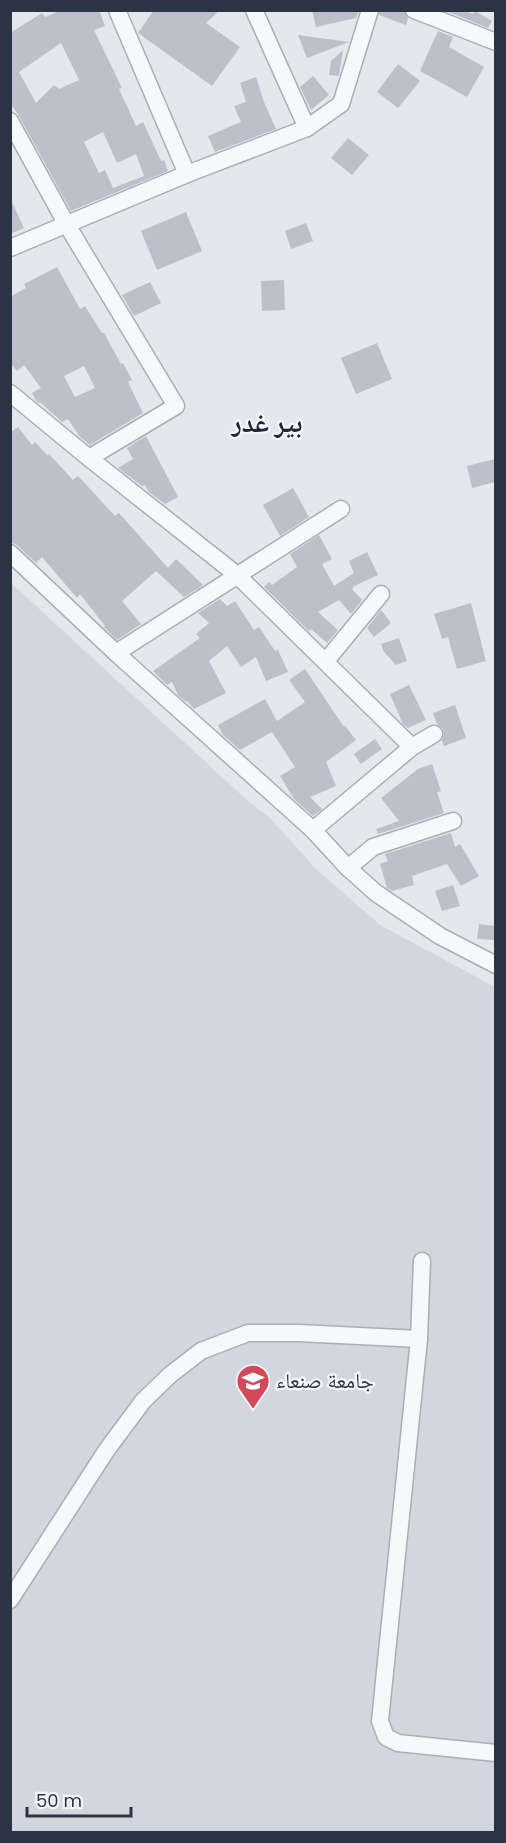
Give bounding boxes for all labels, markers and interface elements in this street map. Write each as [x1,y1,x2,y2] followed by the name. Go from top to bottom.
[231,404,302,441] district label: بير غدر
[235,1363,271,1410] school or university icon: جامعة صنعاء
[276,1366,374,1395] place label: جامعة صنعاء
[27,1780,130,1818] scale bar
[36,1788,82,1813] text: 50 m

